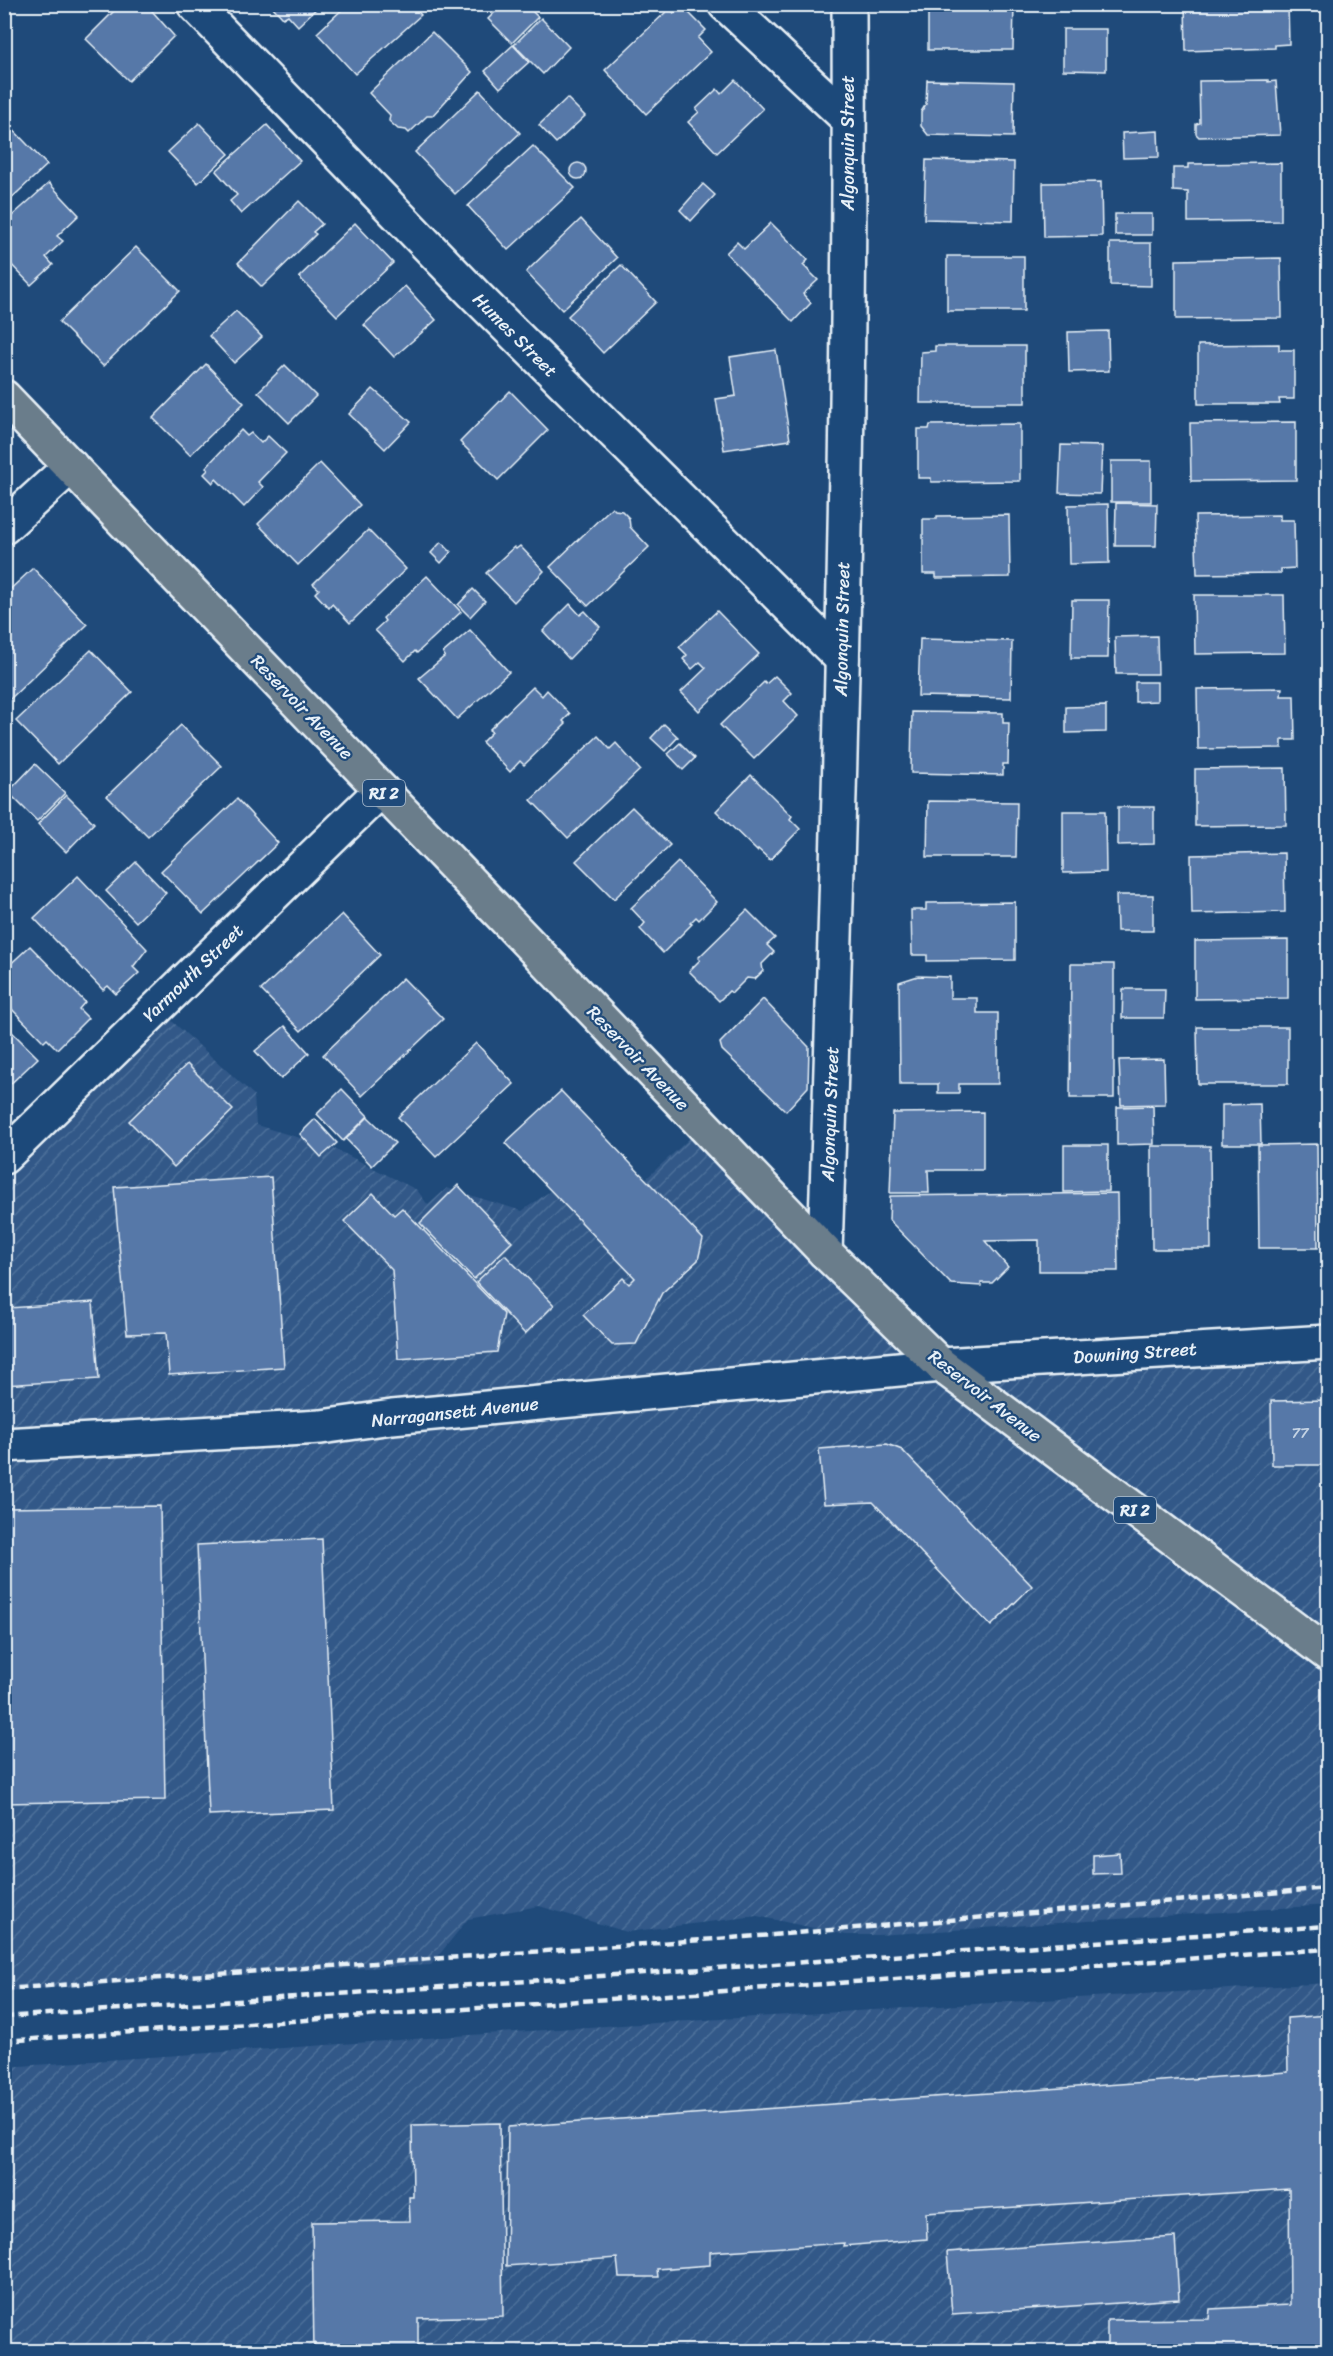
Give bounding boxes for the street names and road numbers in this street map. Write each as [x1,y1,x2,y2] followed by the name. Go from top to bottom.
[832,75,864,212] street label: Algonquin Street
[465,285,565,385] street label: Humes Street
[825,561,859,698] street label: Algonquin Street
[243,646,361,768] street label: Reservoir Avenue
[363,780,405,806] road number: RI 2
[135,916,251,1030] street label: Yarmouth Street
[579,997,697,1119] street label: Reservoir Avenue
[812,1046,848,1183] street label: Algonquin Street
[1072,1333,1198,1373] street label: Downing Street
[921,1341,1049,1451] street label: Reservoir Avenue
[370,1387,540,1437] street label: Narragansett Avenue
[1114,1497,1156,1523] road number: RI 2

